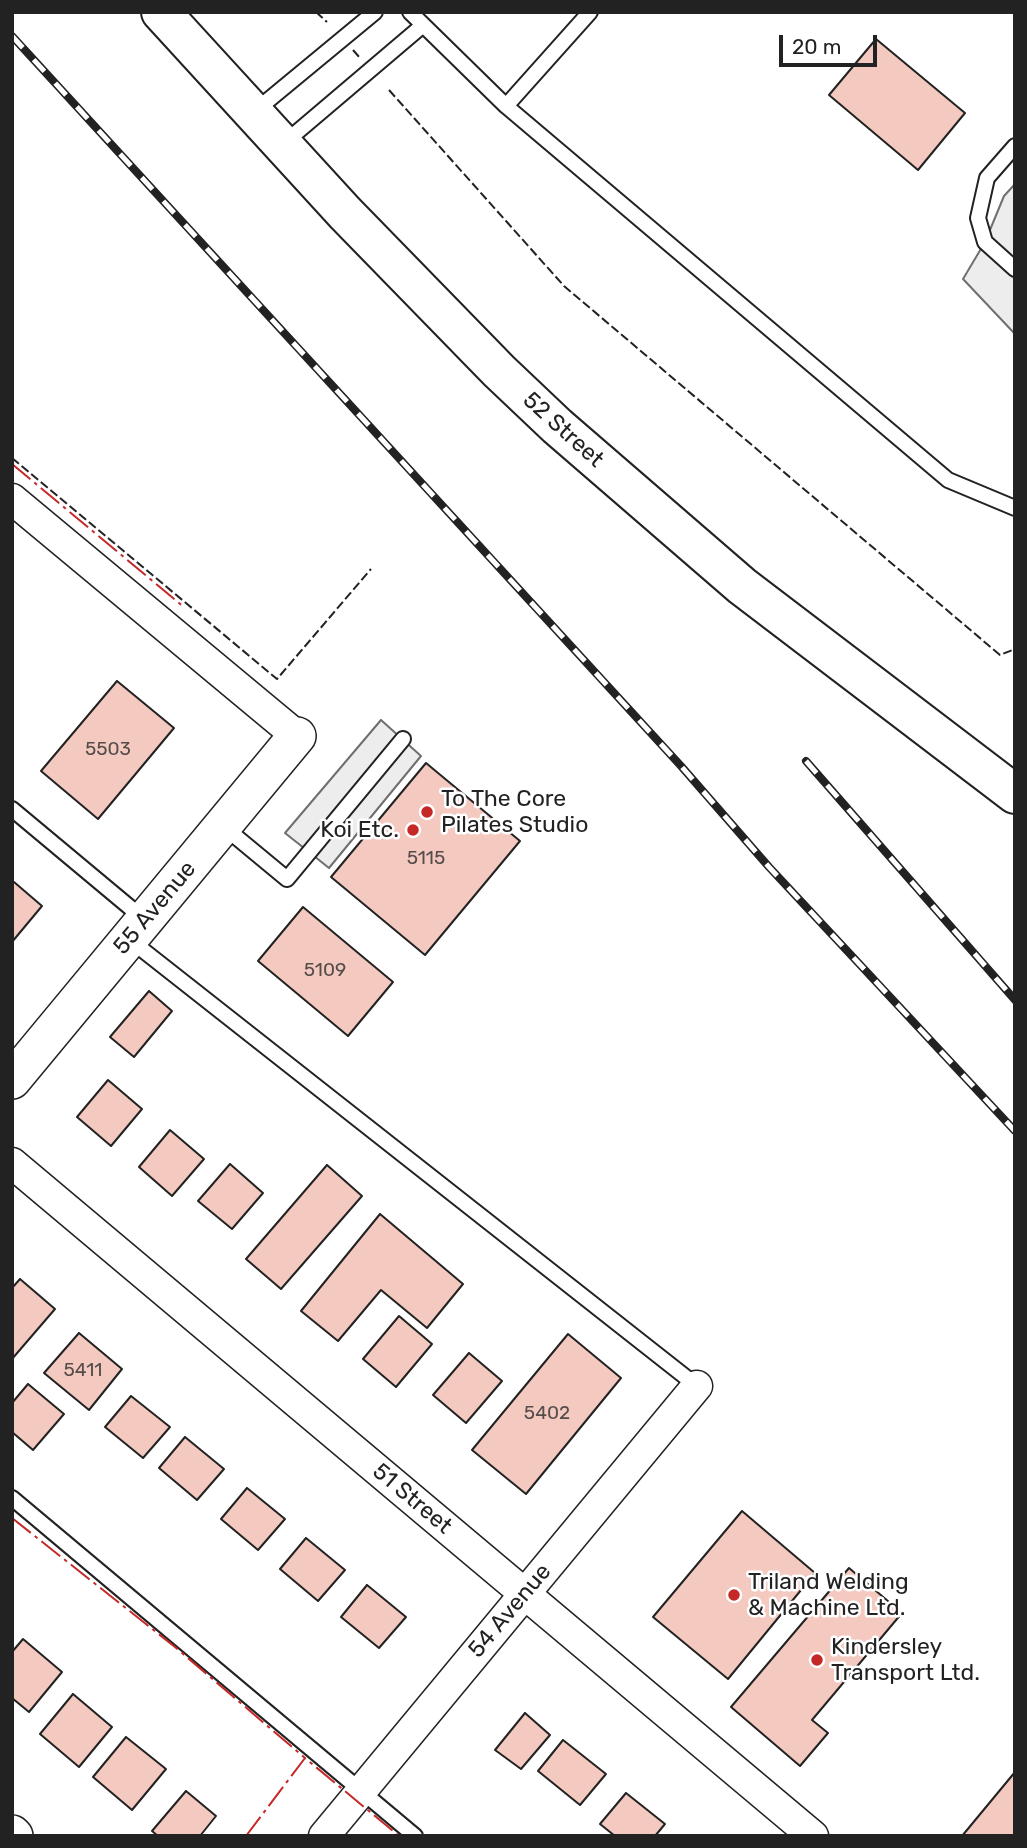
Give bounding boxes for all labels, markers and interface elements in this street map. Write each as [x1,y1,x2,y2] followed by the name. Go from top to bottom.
[782,21,880,65] scale bar
[792,34,841,59] text: 20 m
[517,387,609,473] street label: 52 Street
[85,739,131,761] house number: 5503
[441,785,588,839] place label: To The Core Pilates Studio
[419,804,435,820] marker: To The Core Pilates Studio
[320,816,399,844] place label: Koi Etc.
[405,822,421,838] marker: Koi Etc.
[407,848,445,870] house number: 5115
[108,856,202,960] street label: 55 Avenue
[304,960,346,982] house number: 5109
[64,1360,102,1382] house number: 5411
[524,1403,570,1425] house number: 5402
[367,1458,457,1540] street label: 51 Street
[463,1558,557,1664] street label: 54 Avenue
[748,1568,909,1622] place label: Triland Welding & Machine Ltd.
[726,1587,742,1603] marker: Triland Welding & Machine Ltd.
[831,1633,980,1687] place label: Kindersley Transport Ltd.
[809,1652,825,1668] marker: Kindersley Transport Ltd.

